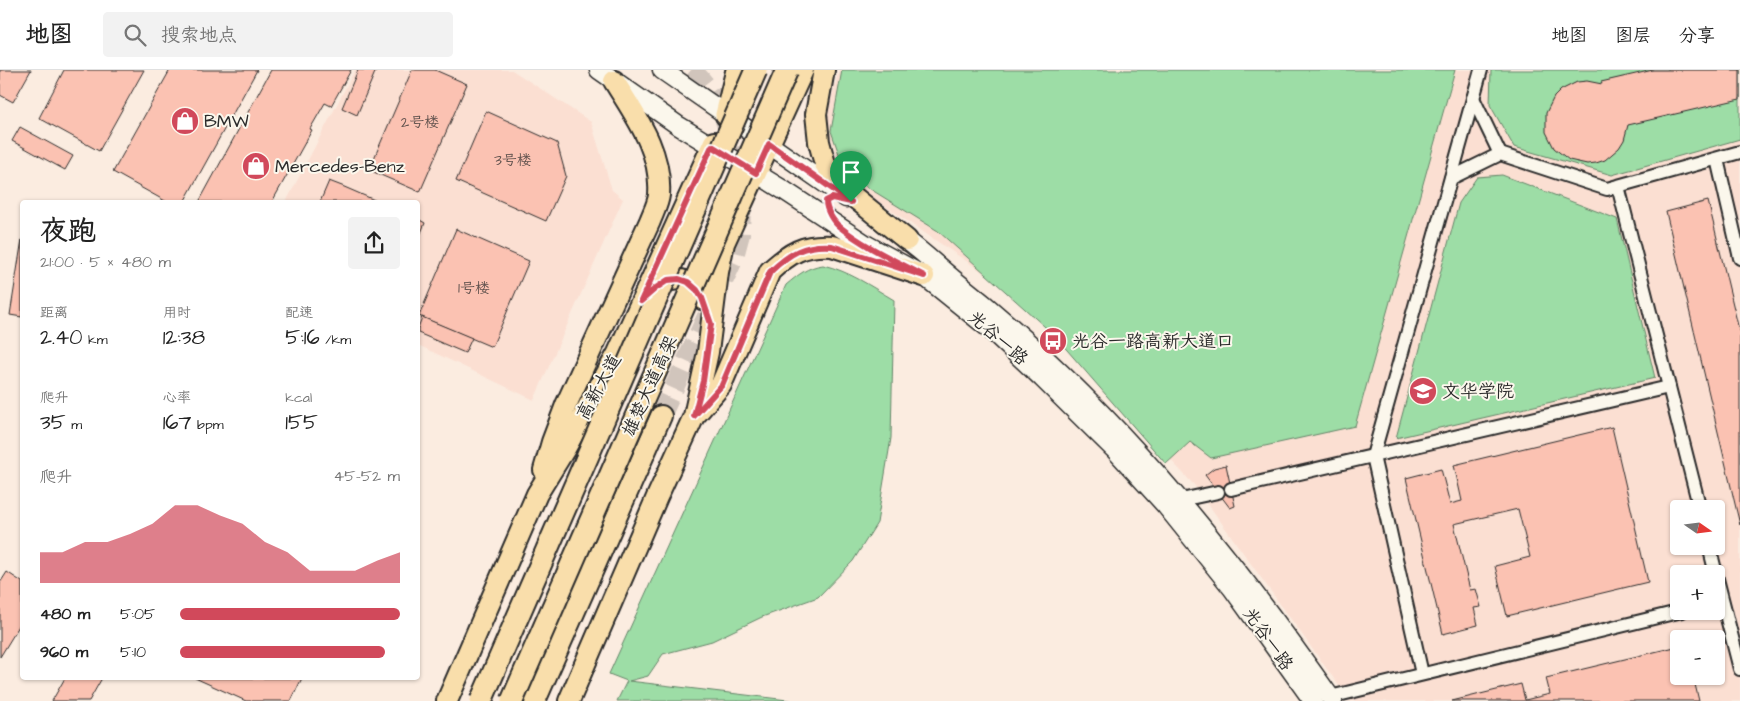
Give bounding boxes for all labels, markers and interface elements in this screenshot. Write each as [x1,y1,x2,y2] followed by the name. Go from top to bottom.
[103,12,453,57] search box
[25,18,73,52] text: 地图
[121,21,149,49] icon: search
[161,22,237,49] text: 搜索地点
[1551,23,1587,48] text: 地图
[1615,23,1651,48] text: 图层
[1679,23,1715,48] text: 分享
[170,106,200,136] shop icon: BMW
[204,109,249,134] place label: BMW
[401,112,439,133] house number: 2号楼
[494,150,532,171] house number: 3号楼
[241,151,271,181] shop icon: Mercedes-Benz
[830,151,872,202] pin
[275,154,405,179] place label: Mercedes-Benz
[837,158,865,186] icon: arrive
[40,212,96,251] text: 夜跑
[348,217,400,269] button: share
[40,251,171,273] text: 21:00 · 5 × 480 m
[458,278,490,299] house number: 1号楼
[40,303,68,323] text: 距离
[163,303,191,323] text: 用时
[285,303,313,323] text: 配速
[963,305,1033,371] street label: 光谷一路
[40,323,83,352] text: 2.40
[163,323,205,352] text: 12:38
[285,323,320,352] text: 5:16
[1038,326,1068,356] bus stop icon: 光谷一路高新大道口
[1072,329,1234,354] place label: 光谷一路高新大道口
[83,330,108,350] text: km
[320,330,351,350] text: /km
[617,332,683,440] street label: 雄楚大道高架
[571,349,627,425] street label: 高新大道
[1408,376,1438,406] school or university icon: 文华学院
[1442,379,1514,404] place label: 文华学院
[40,388,68,408] text: 爬升
[163,388,191,408] text: 心率
[285,388,312,408] text: kcal
[40,408,66,437] text: 35
[163,408,191,437] text: 167
[285,408,318,437] text: 155
[66,415,82,435] text: m
[191,415,224,435] text: bpm
[333,465,400,487] text: 45–52 m
[40,466,72,488] text: 爬升
[1670,500,1725,555] north arrow
[1670,500,1725,685] map controls
[1670,565,1725,620] button: +
[1237,602,1299,676] street label: 光谷一路
[40,603,90,625] text: 480 m
[120,603,155,625] text: 5:05
[1670,630,1725,685] button: −
[40,641,88,663] text: 960 m
[120,641,146,663] text: 5:10

